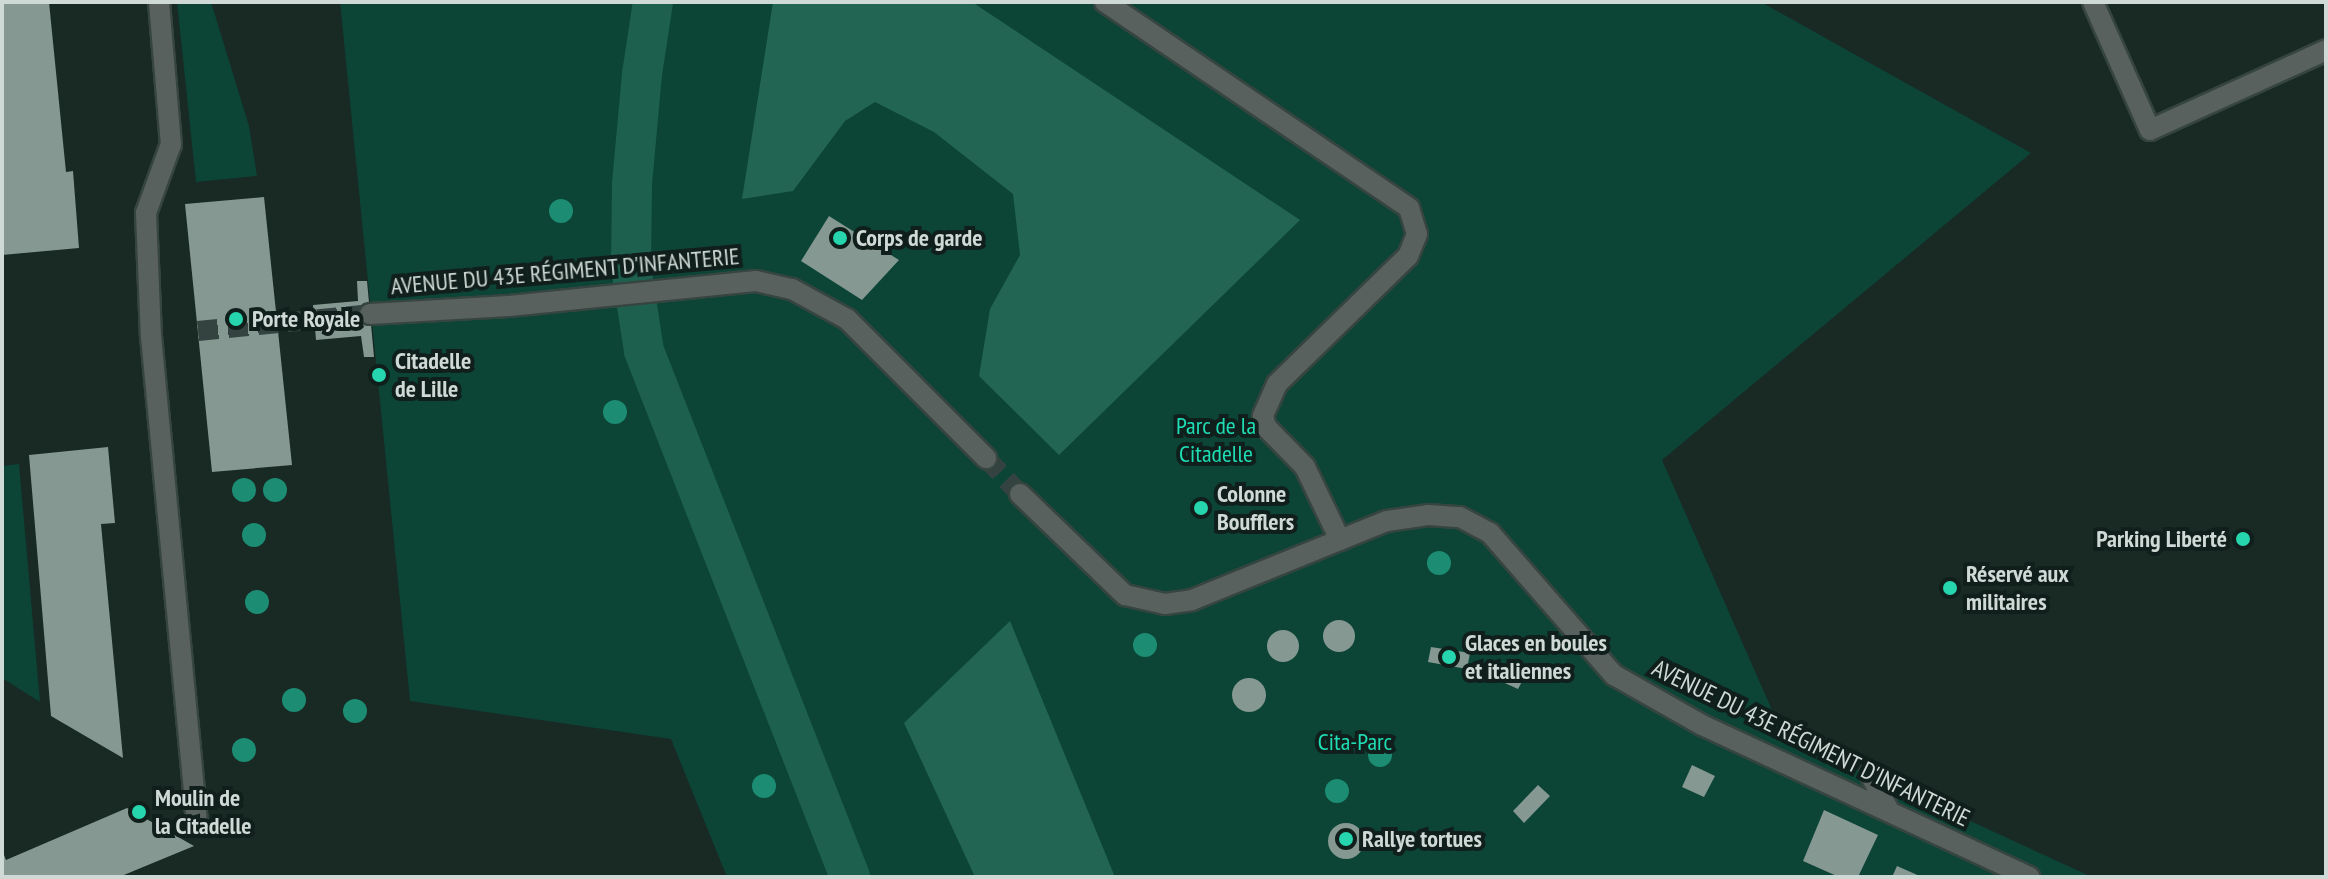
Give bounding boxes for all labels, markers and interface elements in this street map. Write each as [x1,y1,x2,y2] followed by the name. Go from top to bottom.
[856,224,982,252] place label: Corps de garde
[831,229,849,247] marker: Corps de garde
[389,241,741,301] street label: AVENUE DU 43E RÉGIMENT D'INFANTERIE
[252,305,360,333] place label: Porte Royale
[227,310,245,328] marker: Porte Royale
[395,347,471,403] place label: Citadelle de Lille
[370,366,388,384] marker: Citadelle de Lille
[1176,412,1256,468] park label: Parc de la Citadelle
[1217,480,1294,536] place label: Colonne Boufflers
[1192,499,1210,517] marker: Colonne Boufflers
[2096,525,2227,553] place label: Parking Liberté
[2234,530,2252,548] marker: Parking Liberté
[1966,560,2069,616] place label: Réservé aux militaires
[1941,579,1959,597] marker: Réservé aux militaires
[1465,629,1607,685] place label: Glaces en boules et italiennes
[1440,648,1458,666] marker: Glaces en boules et italiennes
[1647,653,1975,833] street label: AVENUE DU 43E RÉGIMENT D'INFANTERIE
[1318,728,1392,756] park label: Cita-Parc
[155,784,252,840] place label: Moulin de la Citadelle
[130,803,148,821] marker: Moulin de la Citadelle
[1362,825,1482,853] place label: Rallye tortues
[1337,830,1355,848] marker: Rallye tortues

